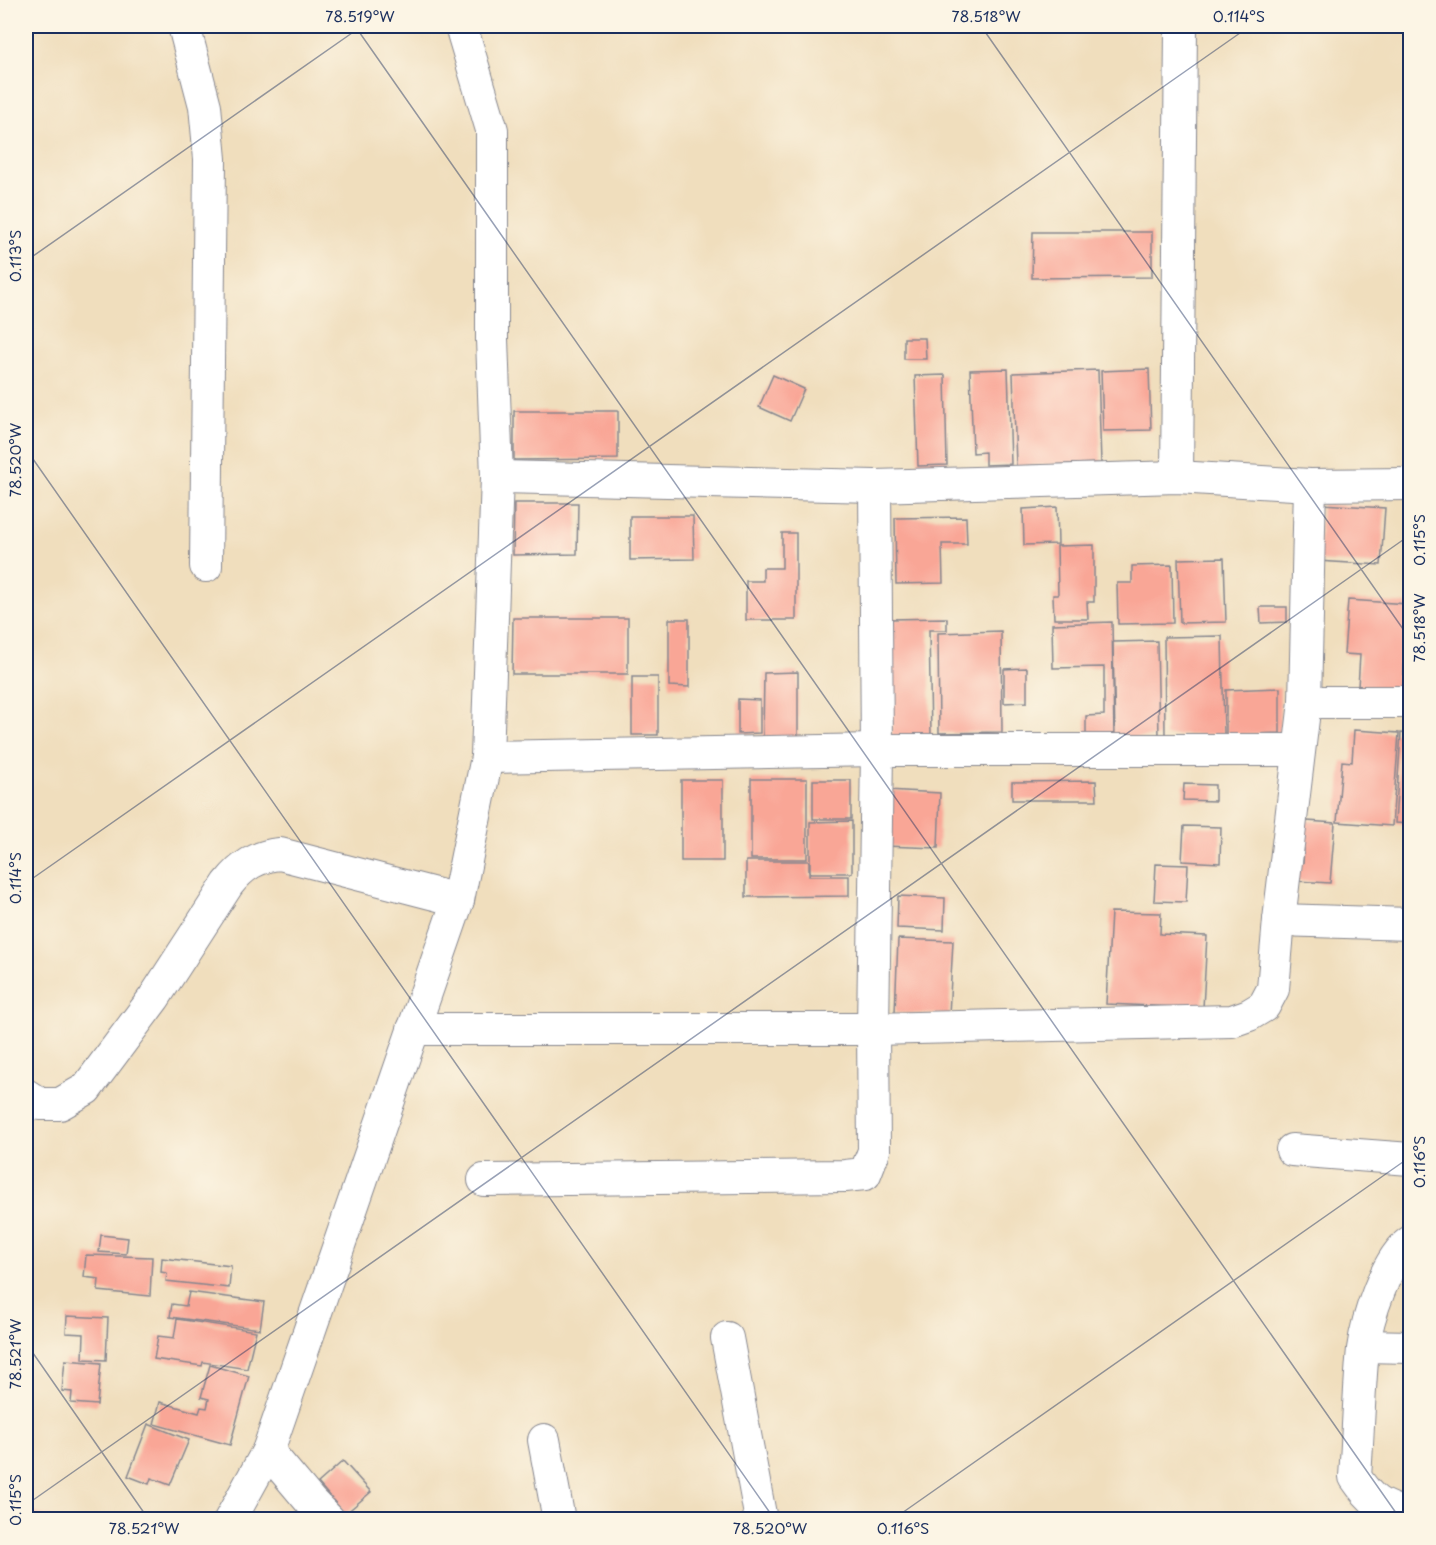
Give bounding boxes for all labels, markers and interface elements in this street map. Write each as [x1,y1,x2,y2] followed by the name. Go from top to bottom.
[325,4,395,27] text: 78.519°W
[951,4,1021,27] text: 78.518°W
[1213,4,1265,27] text: 0.114°S
[3,230,26,282] text: 0.113°S
[3,422,26,497] text: 78.520°W
[1407,514,1430,566] text: 0.115°S
[1407,593,1430,663] text: 78.518°W
[3,852,26,904] text: 0.114°S
[1407,1136,1430,1188] text: 0.116°S
[3,1318,26,1389] text: 78.521°W
[3,1474,26,1526] text: 0.115°S
[109,1516,180,1539] text: 78.521°W
[733,1516,808,1539] text: 78.520°W
[877,1516,929,1539] text: 0.116°S

